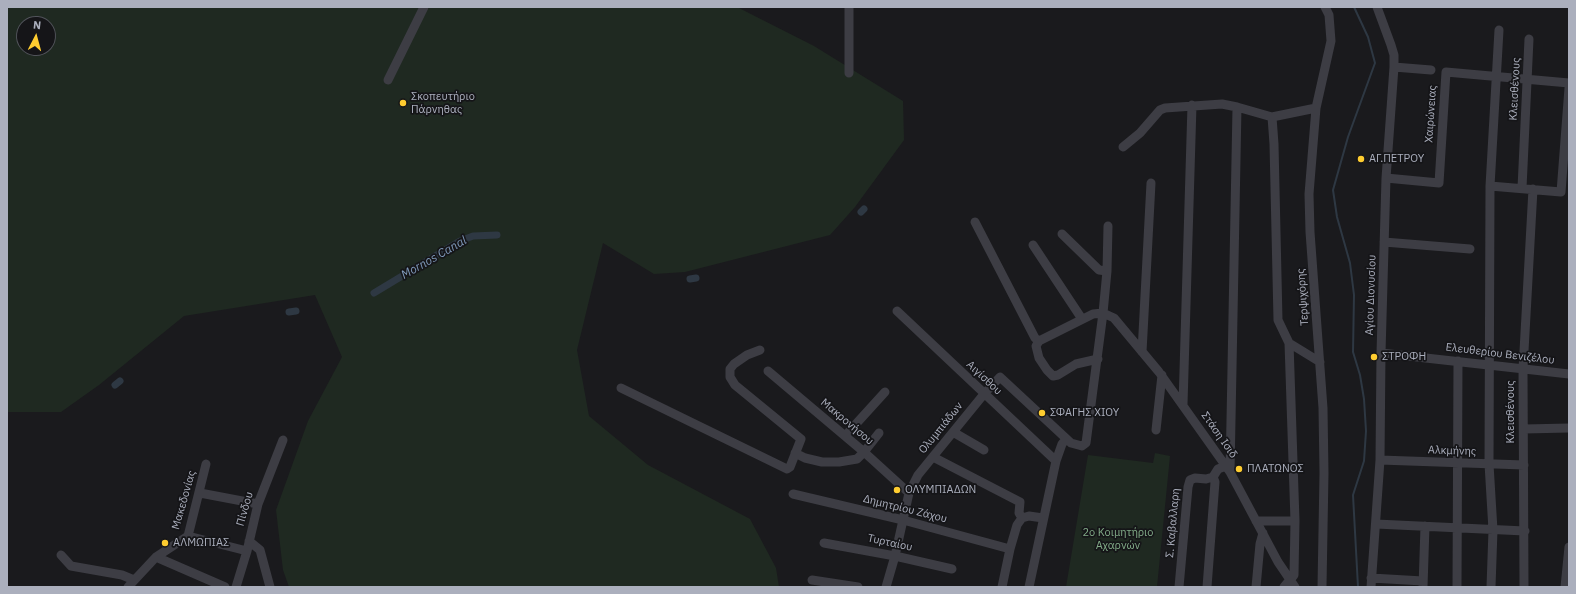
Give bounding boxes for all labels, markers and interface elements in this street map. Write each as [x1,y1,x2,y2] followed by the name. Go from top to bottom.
[16,16,56,56] north arrow
[32,18,42,32] text: N
[1507,57,1523,121] street label: Κλεισθένους
[1422,85,1440,143] street label: Χαιρώνειας
[411,90,475,116] place label: Σκοπευτήριο Πάρνηθας
[398,98,408,108] marker: Σκοπευτήριο Πάρνηθας
[1369,152,1424,166] place label: ΑΓ.ΠΕΤΡΟΥ
[1356,154,1366,164] marker: ΑΓ.ΠΕΤΡΟΥ
[399,233,469,283] water label: Mornos Canal
[1363,254,1379,336] street label: Αγίου Διονυσίου
[1294,268,1312,326] street label: Τερψιχόρης
[1445,341,1555,367] street label: Ελευθερίου Βενιζέλου
[1382,350,1426,364] place label: ΣΤΡΟΦΗ
[1369,352,1379,362] marker: ΣΤΡΟΦΗ
[963,358,1005,398] street label: Αιγίσθου
[1504,380,1518,444] street label: Κλεισθένους
[818,396,876,448] street label: Μακρονήσου
[916,400,966,456] street label: Ολυμπιάδων
[1050,406,1119,420] place label: ΣΦΑΓΗΣ ΧΙΟΥ
[1037,408,1047,418] marker: ΣΦΑΓΗΣ ΧΙΟΥ
[1198,409,1240,461] street label: Στάση Ισιδ
[1428,444,1476,458] street label: Αλκμήνης
[1247,462,1304,476] place label: ΠΛΑΤΩΝΟΣ
[1234,464,1244,474] marker: ΠΛΑΤΩΝΟΣ
[169,469,199,531] street label: Μακεδονίας
[905,483,976,497] place label: ΟΛΥΜΠΙΑΔΩΝ
[892,485,902,495] marker: ΟΛΥΜΠΙΑΔΩΝ
[1163,488,1183,558] street label: Σ. Καβαλλαρη
[234,490,256,528] street label: Πίνδου
[862,492,948,526] street label: Δημητρίου Ζάχου
[1083,526,1153,552] park label: 2ο Κοιμητήριο Αχαρνών
[866,532,914,554] street label: Τυρταίου
[173,536,229,550] place label: ΑΛΜΩΠΙΑΣ
[160,538,170,548] marker: ΑΛΜΩΠΙΑΣ

